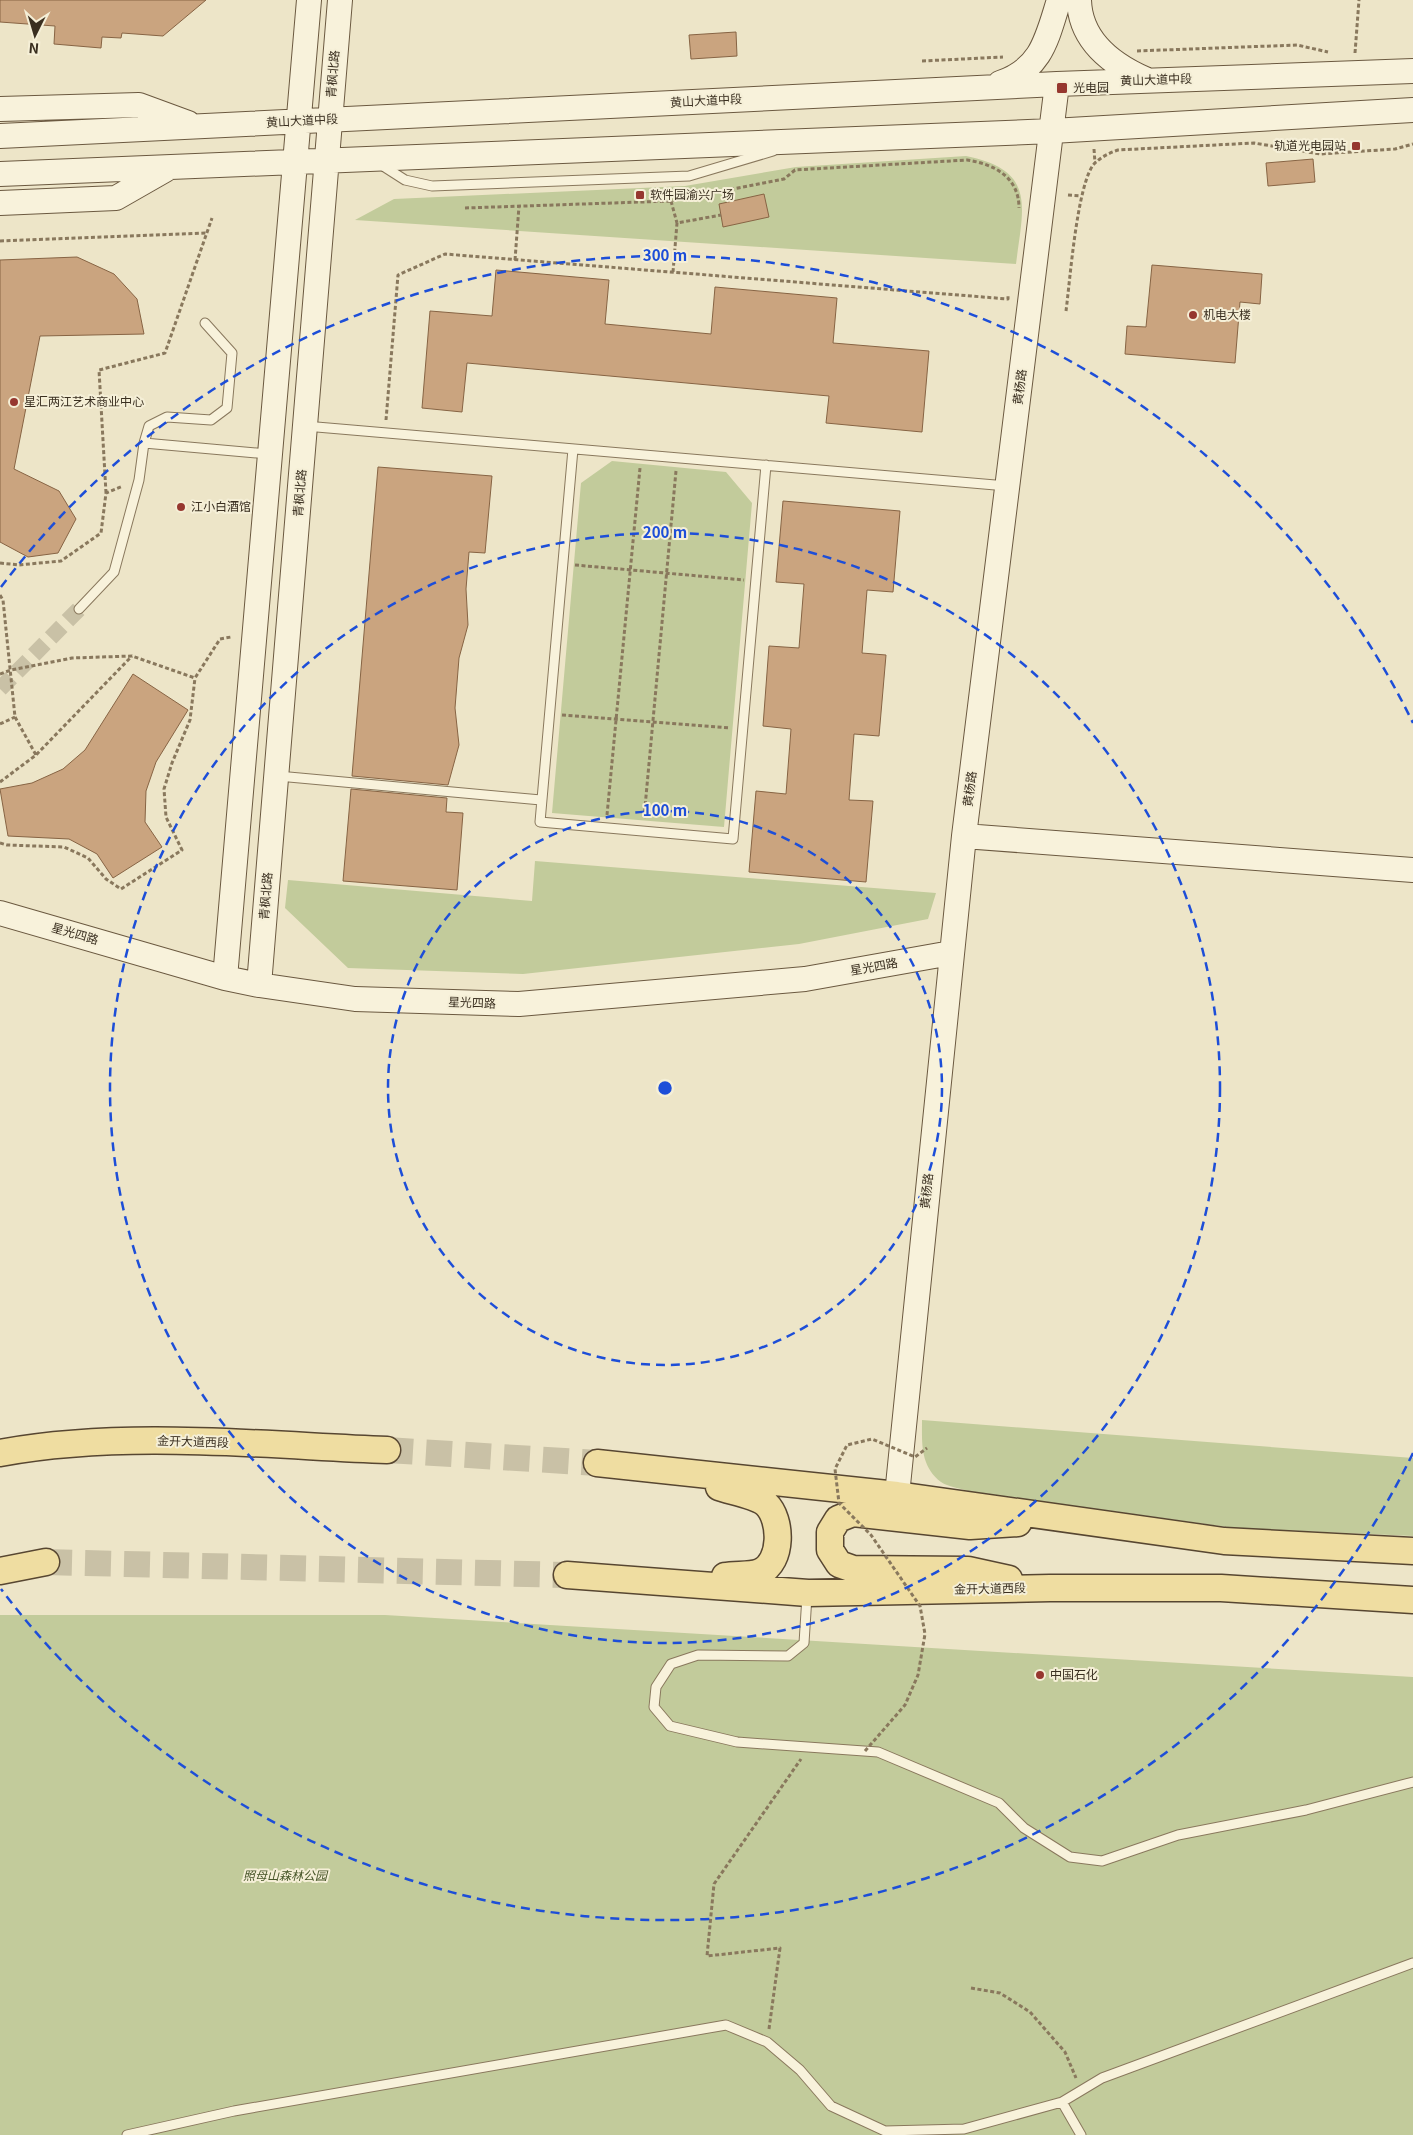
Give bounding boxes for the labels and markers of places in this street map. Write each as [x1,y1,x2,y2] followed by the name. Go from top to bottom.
[1073,78,1109,95] place label: 光电园
[1055,81,1069,95] marker: 光电园
[1274,136,1346,153] place label: 轨道光电园站
[1350,140,1362,152] marker: 轨道光电园站
[650,185,734,202] place label: 软件园渝兴广场
[634,189,646,201] marker: 软件园渝兴广场
[1203,305,1251,322] place label: 机电大楼
[1187,309,1199,321] marker: 机电大楼
[24,392,144,409] place label: 星汇两江艺术商业中心
[8,396,20,408] marker: 星汇两江艺术商业中心
[191,497,251,514] place label: 江小白酒馆
[175,501,187,513] marker: 江小白酒馆
[656,1079,674,1097] centre of rings
[1050,1665,1098,1682] place label: 中国石化
[1034,1669,1046,1681] marker: 中国石化

